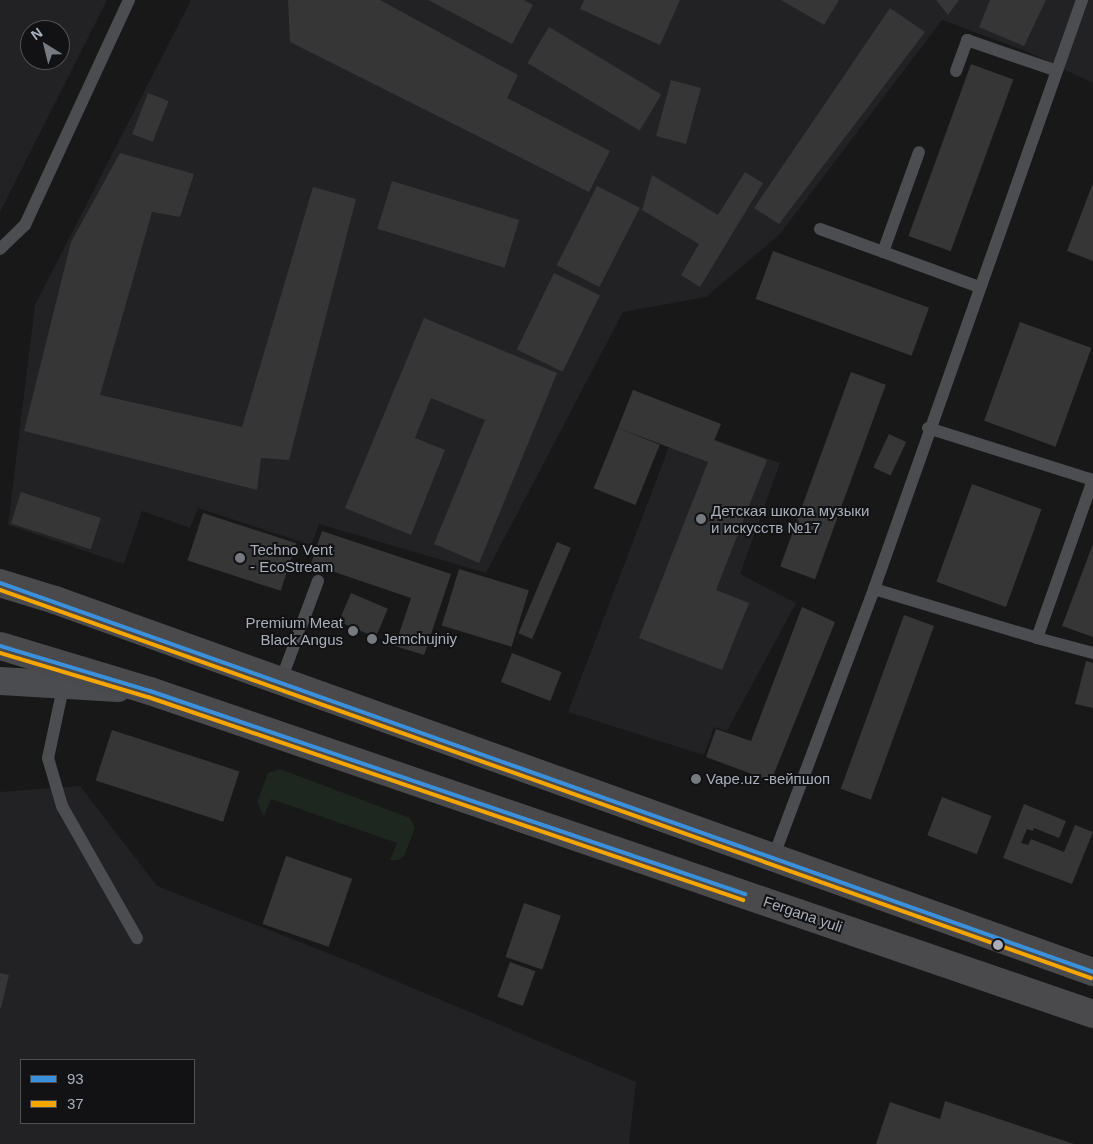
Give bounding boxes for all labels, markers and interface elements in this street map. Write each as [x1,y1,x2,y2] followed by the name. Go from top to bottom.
[20,20,70,70] north arrow
[28,24,46,43] text: N
[711,501,869,536] place label: Детская школа музыки и искусств №17
[695,513,707,525] marker: Детская школа музыки и искусств №17
[250,540,333,575] place label: Techno Vent - EcoStream
[234,552,246,564] marker: Techno Vent - EcoStream
[245,613,343,648] place label: Premium Meat Black Angus
[347,625,359,637] marker: Premium Meat Black Angus
[382,630,457,648] place label: Jemchujniy
[366,633,378,645] marker: Jemchujniy
[706,770,830,788] place label: Vape.uz -вейпшоп
[690,773,702,785] marker: Vape.uz -вейпшоп
[761,892,845,936] street label: Fergana yuli
[993,940,1003,950] unlabelled marker
[20,1059,195,1124] legend
[67,1070,84,1087] text: 93
[67,1095,84,1112] text: 37

